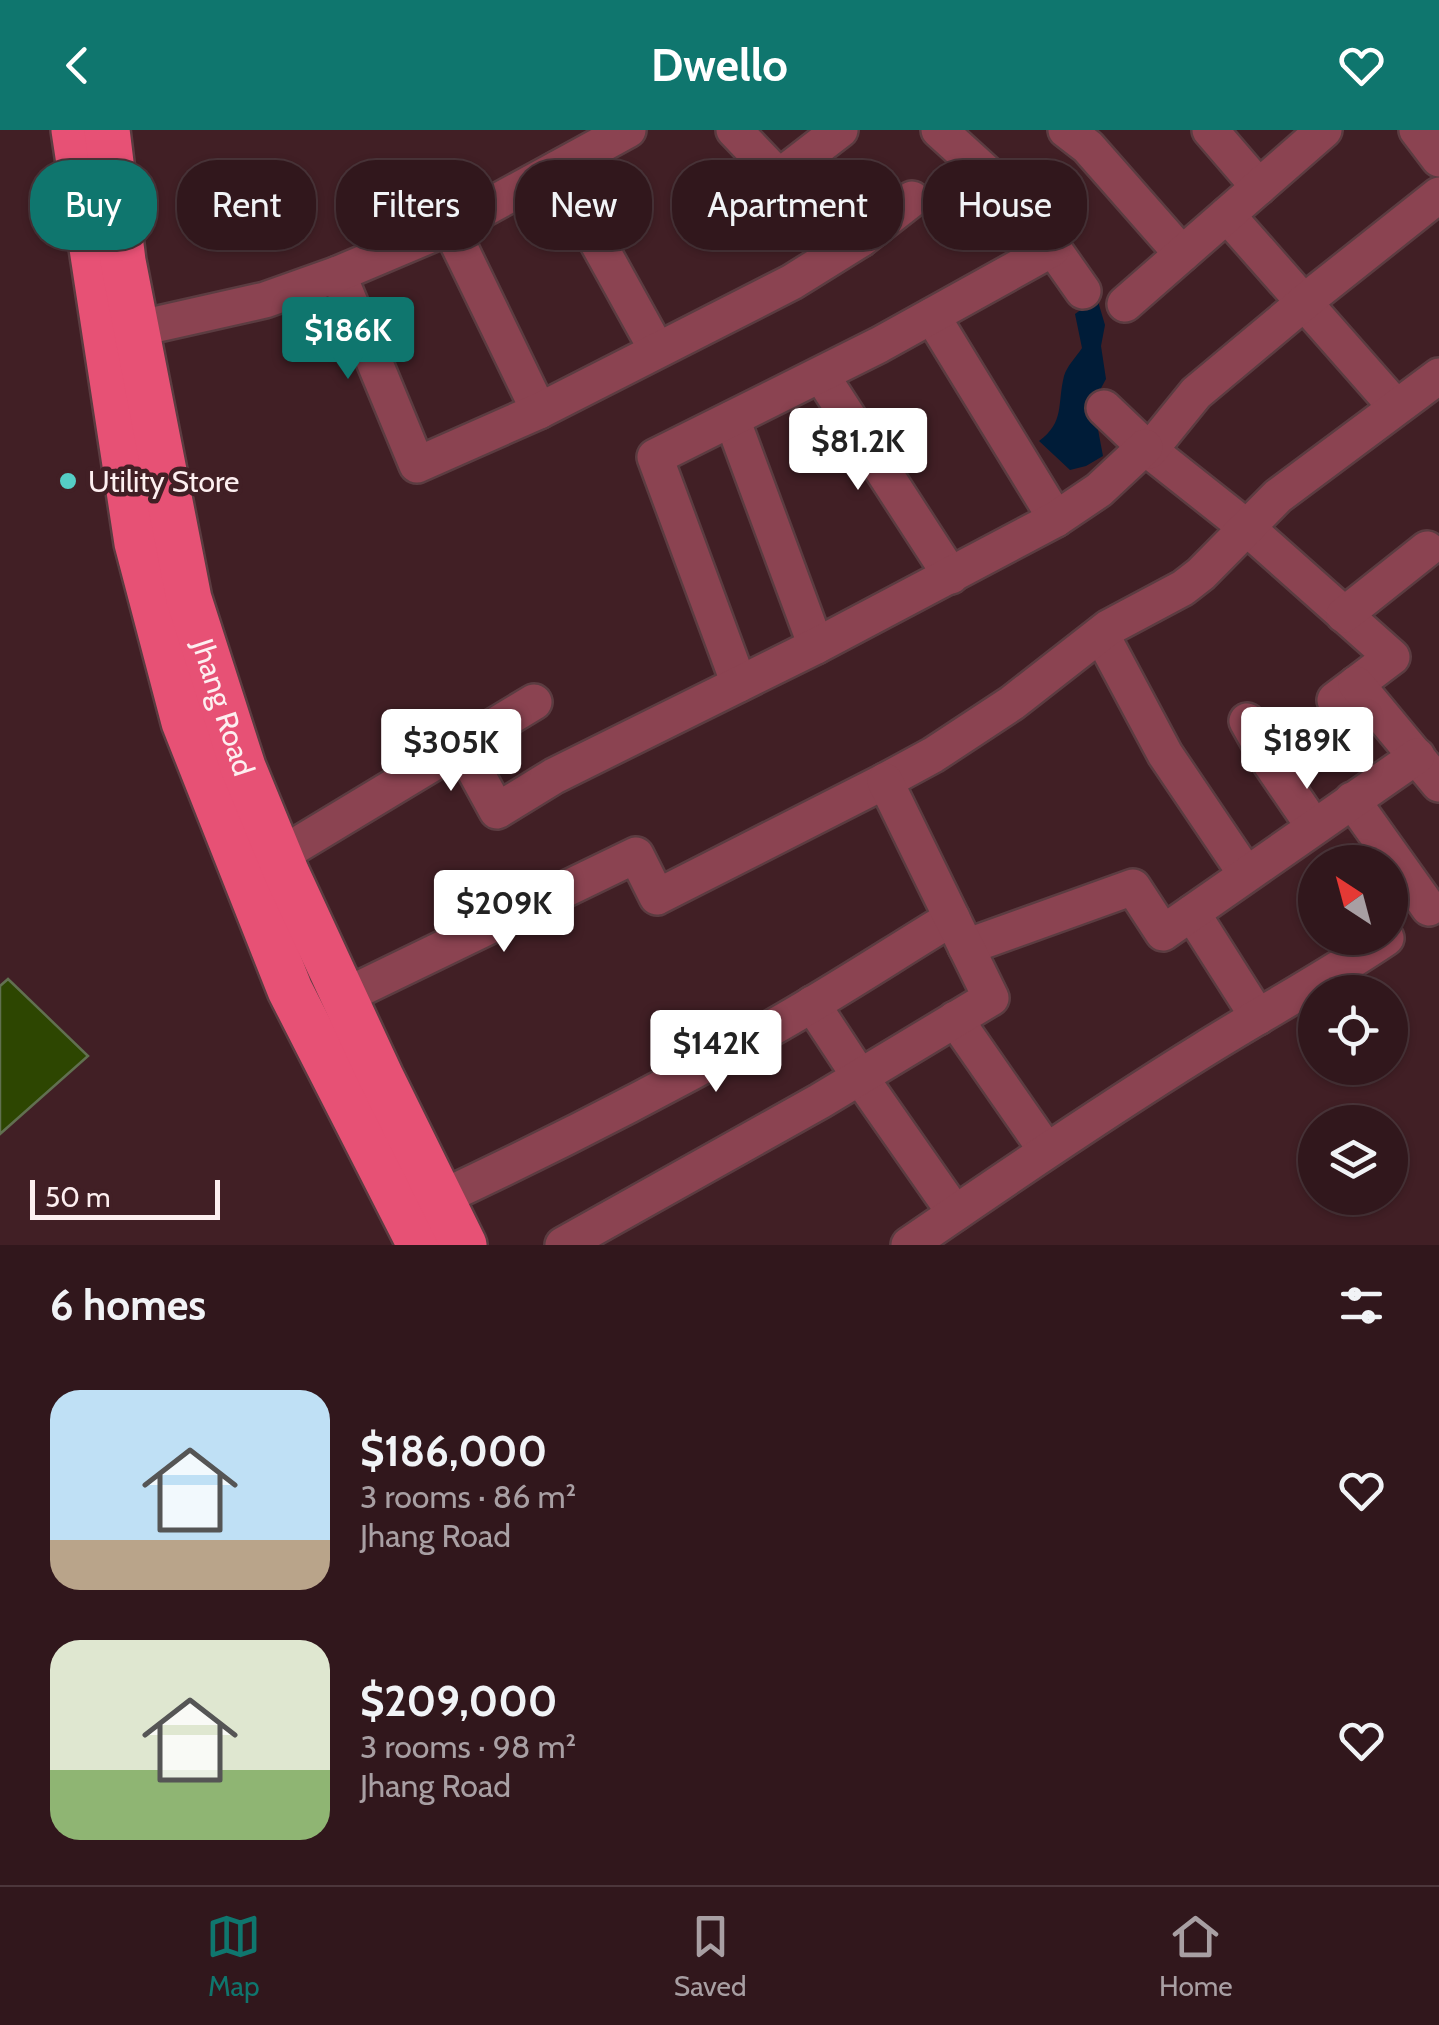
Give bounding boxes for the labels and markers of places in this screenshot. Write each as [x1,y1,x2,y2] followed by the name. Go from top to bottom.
[278,297,418,382] pin: $186K
[777,408,939,493] pin: $81.2K
[88,463,239,500] place label: Utility Store
[57,470,79,492] marker: Utility Store
[1237,707,1377,792] pin: $189K
[381,709,521,794] pin: $305K
[434,870,574,955] pin: $209K
[646,1010,786,1095] pin: $142K

